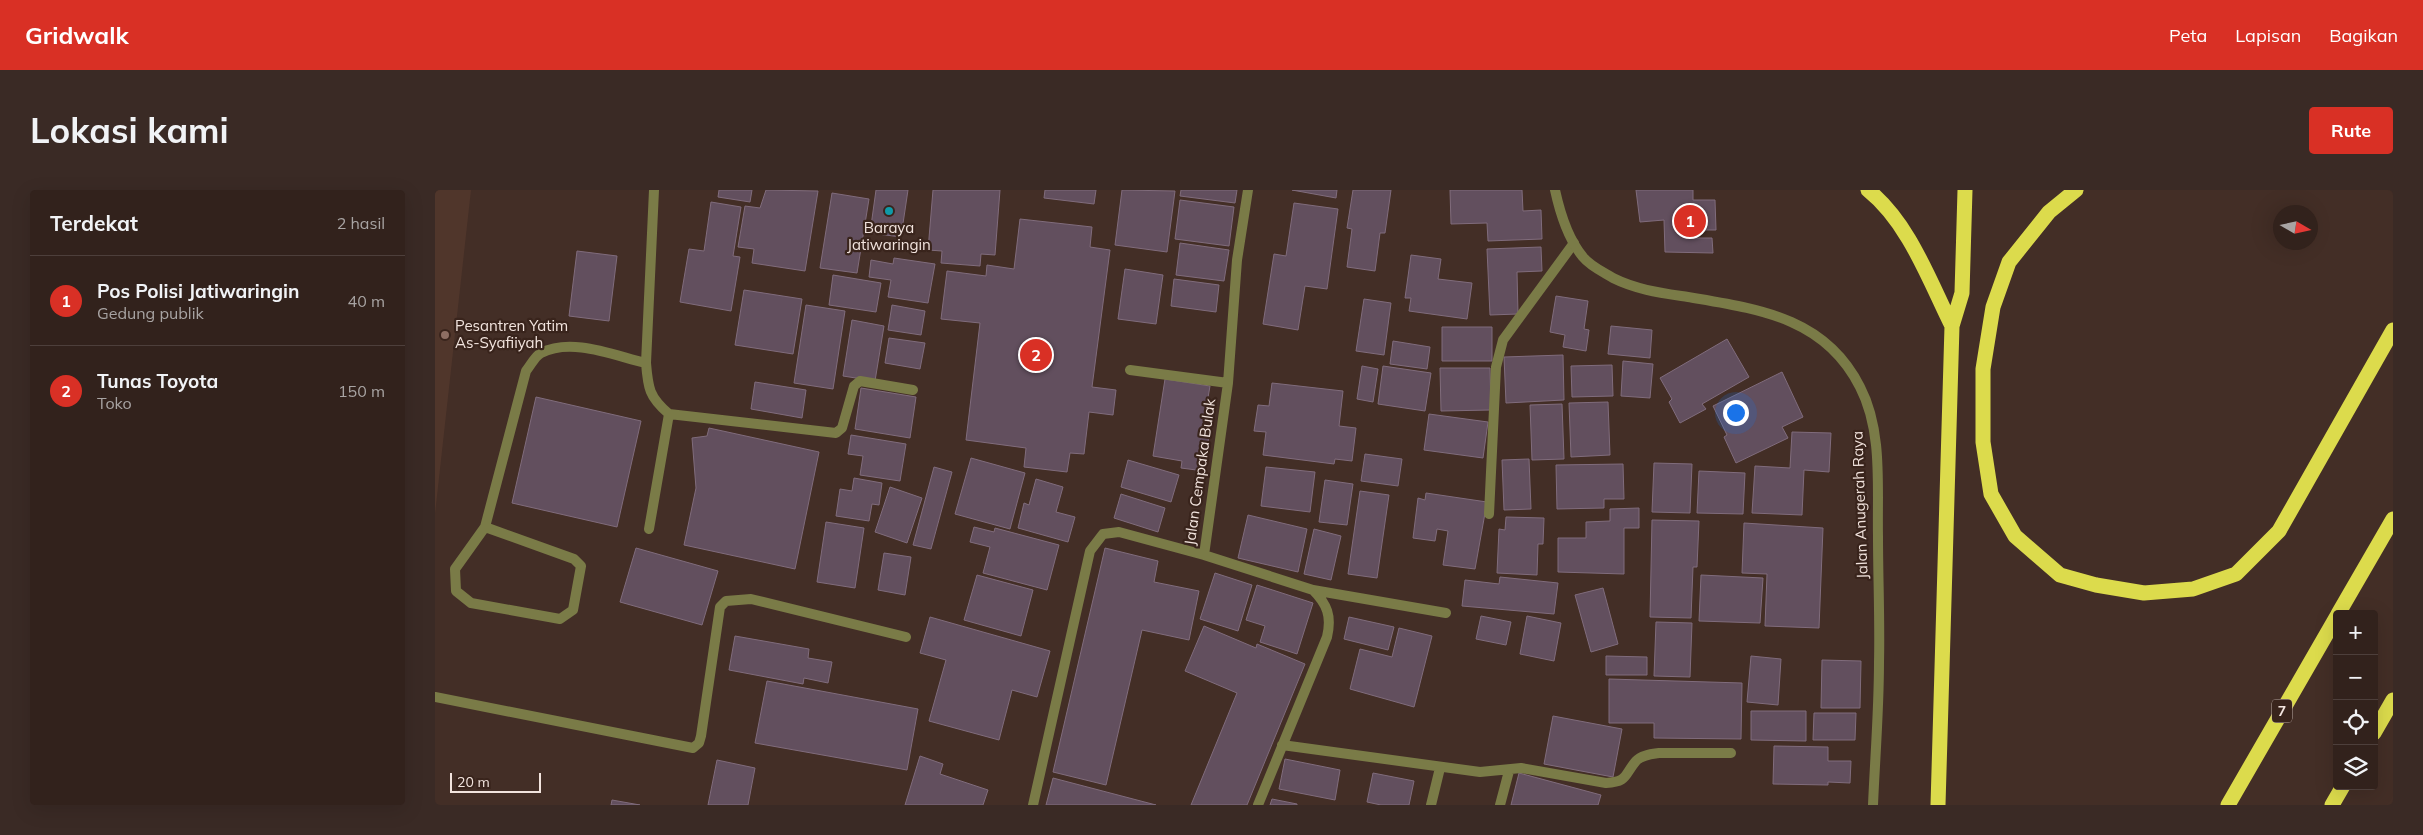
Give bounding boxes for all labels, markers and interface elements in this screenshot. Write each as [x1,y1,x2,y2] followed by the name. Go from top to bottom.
[25,20,129,50] text: Gridwalk
[2169,24,2207,47] text: Peta
[2235,24,2301,47] text: Lapisan
[2329,24,2398,47] text: Bagikan
[2309,107,2393,154] button: Rute
[30,108,229,152] text: Lokasi kami
[1674,202,1706,240] pin: 1
[883,205,895,217] marker: Baraya Jatiwaringin
[2273,205,2318,250] north arrow
[50,210,138,236] text: Terdekat
[337,213,385,233] text: 2 hasil
[847,218,931,254] place label: Baraya Jatiwaringin
[97,279,299,303] text: Pos Polisi Jatiwaringin
[61,291,71,311] text: 1
[348,291,385,311] text: 40 m
[97,303,204,323] text: Gedung publik
[455,316,568,352] place label: Pesantren Yatim As-Syafiiyah
[439,329,451,341] marker: Pesantren Yatim As-Syafiiyah
[1020,336,1052,374] pin: 2
[97,369,218,393] text: Tunas Toyota
[61,381,71,401] text: 2
[338,381,385,401] text: 150 m
[97,393,132,413] text: Toko
[1180,397,1219,547] street label: Jalan Cempaka Bulak
[1723,400,1749,426] your location
[1847,431,1872,579] street label: Jalan Anugerah Raya
[2333,610,2378,790] map controls
[2333,610,2378,655] button: +
[2333,655,2378,700] button: −
[2272,700,2292,722] road number: 7
[2333,700,2378,745] button: locate
[2333,745,2378,790] button: layers
[450,770,541,793] scale bar
[457,773,490,791] text: 20 m

